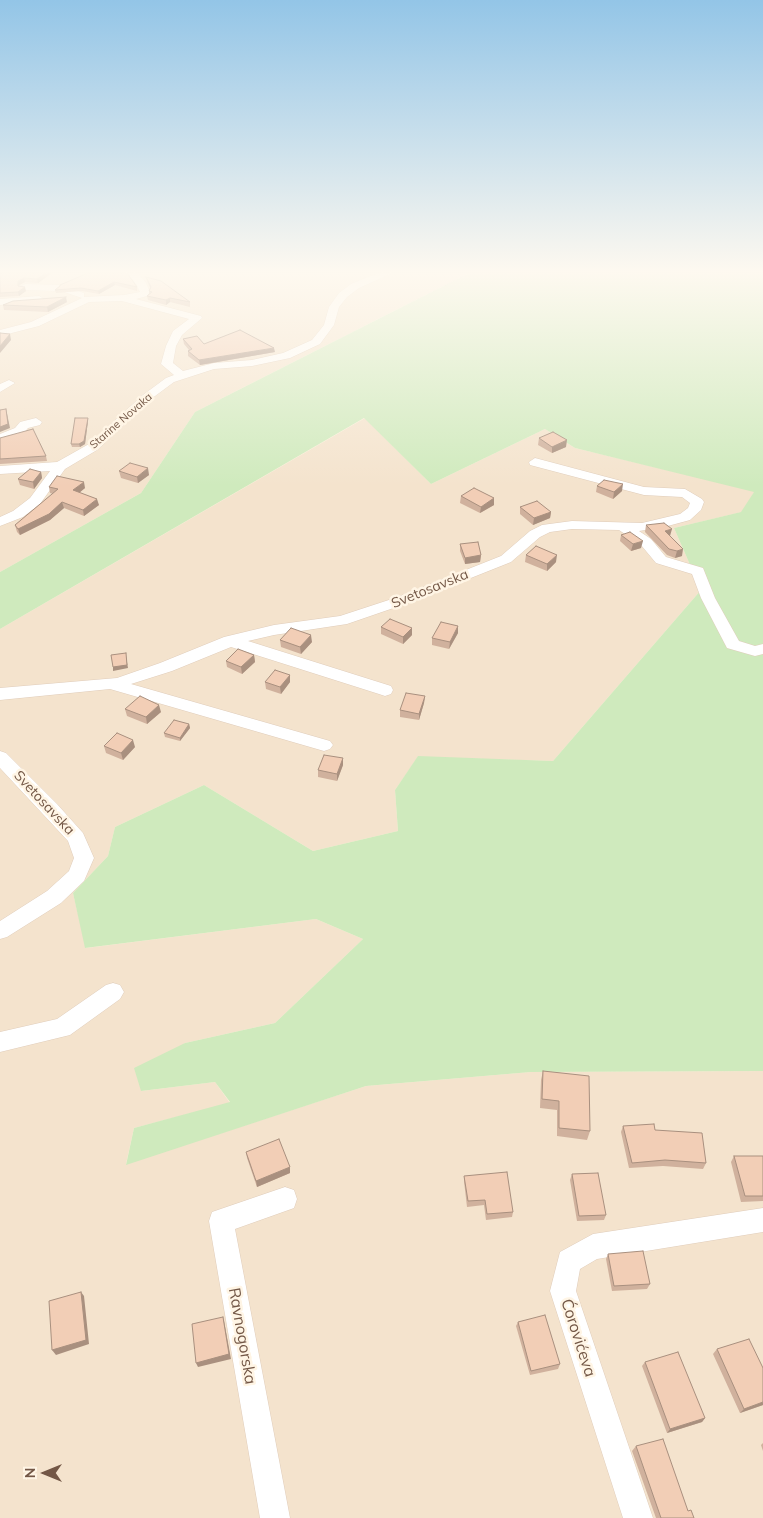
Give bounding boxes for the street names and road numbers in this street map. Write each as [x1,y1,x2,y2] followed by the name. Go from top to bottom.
[87,390,155,452] street label: Starine Novaka
[389,566,471,612] street label: Svetosavska
[10,767,78,839] street label: Svetosavska
[224,1286,260,1386] street label: Ravnogorska
[556,1297,600,1379] street label: Ćorovićeva

